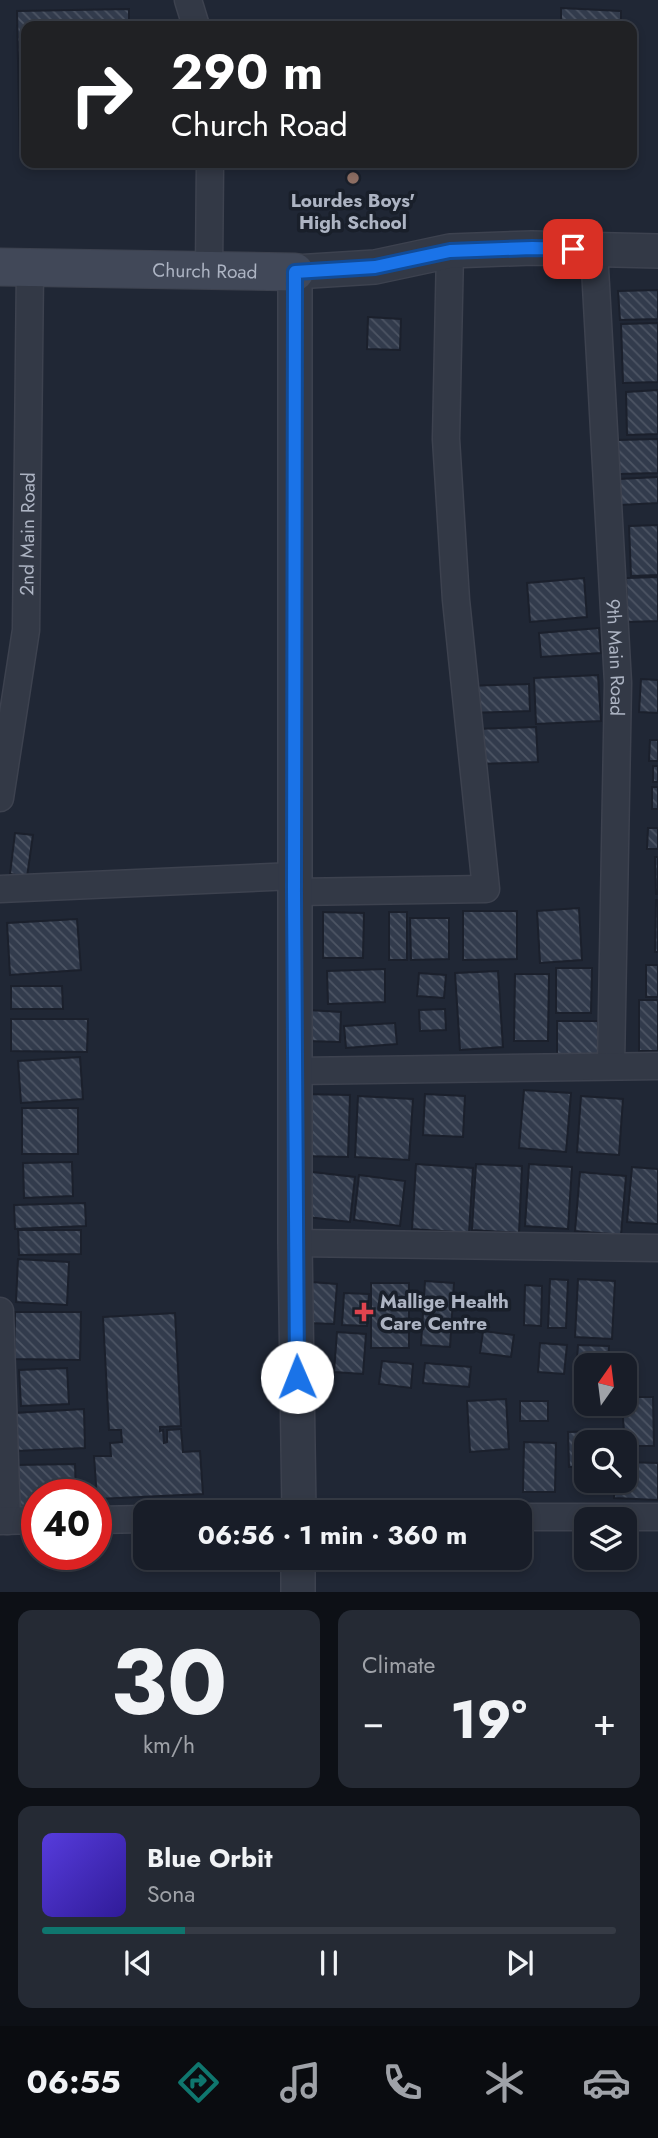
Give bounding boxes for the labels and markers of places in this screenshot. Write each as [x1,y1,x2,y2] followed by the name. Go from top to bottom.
[345,170,361,186] marker: Lourdes Boys' High School
[291,187,415,236] place label: Lourdes Boys' High School
[543,219,603,279] pin
[380,1288,509,1337] place label: Mallige Health Care Centre
[354,1302,374,1322] marker: Mallige Health Care Centre

